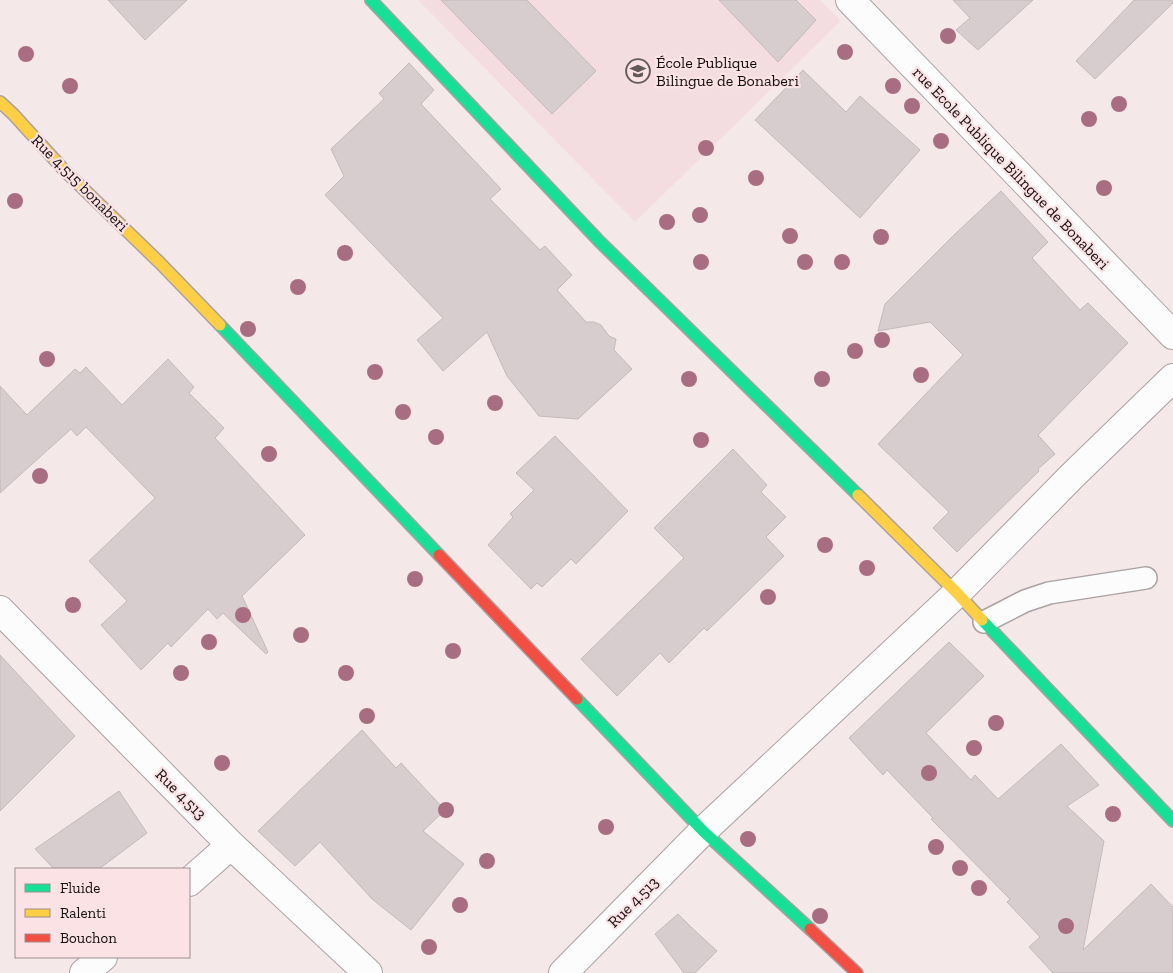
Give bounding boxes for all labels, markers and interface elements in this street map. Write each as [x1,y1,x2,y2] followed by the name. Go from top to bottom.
[656,53,799,90] place label: École Publique Bilingue de Bonaberi
[625,58,651,84] school or university icon: École Publique Bilingue de Bonaberi
[909,63,1113,274] street label: rue Ecole Publique Bilingue de Bonaberi
[28,131,133,236] street label: Rue 4.515 bonaberi
[152,765,211,824] street label: Rue 4.513
[15,868,190,958] legend
[604,872,663,931] street label: Rue 4.513
[60,879,100,897] text: Fluide
[60,904,106,922] text: Ralenti
[60,929,117,947] text: Bouchon

